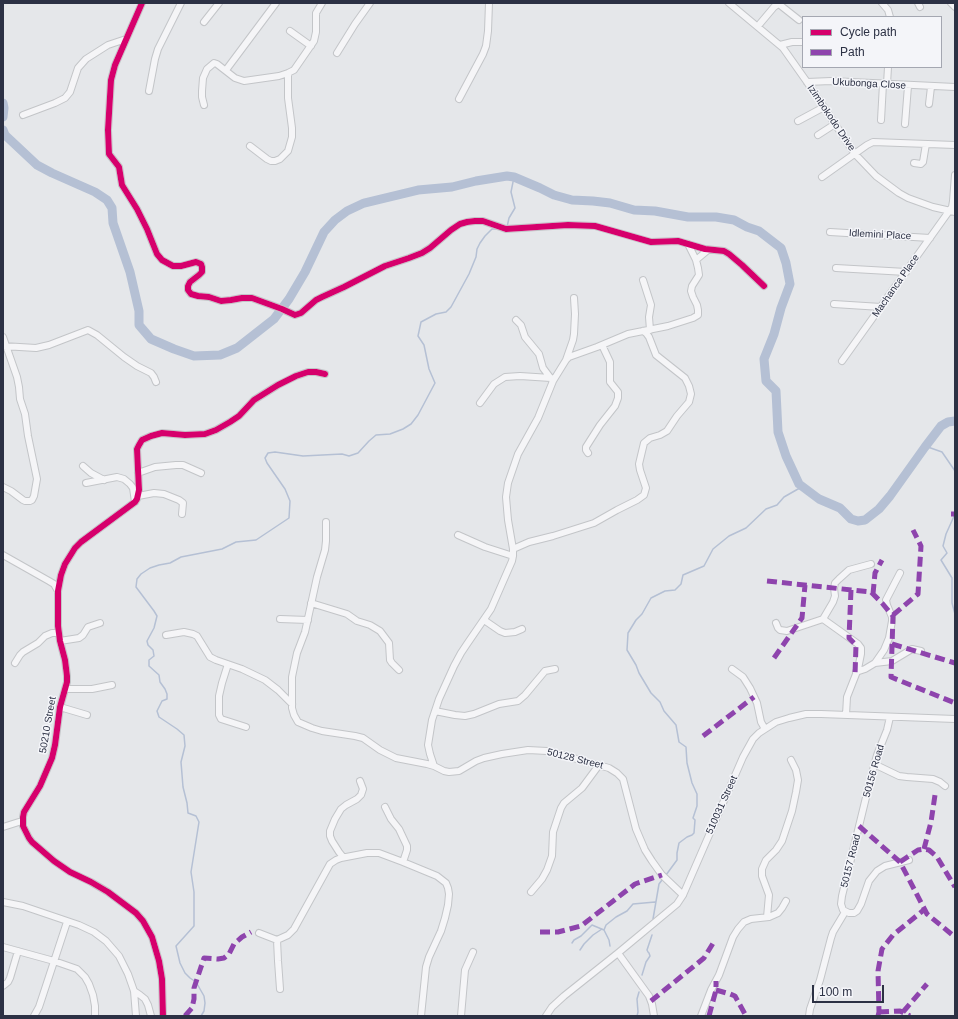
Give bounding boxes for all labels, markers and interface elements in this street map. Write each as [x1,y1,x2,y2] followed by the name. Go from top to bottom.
[802,16,942,68] legend
[840,25,897,39] text: Cycle path
[840,45,865,59] text: Path
[832,76,906,92] street label: Ukubonga Close
[804,83,858,153] street label: Izimbokodo Drive
[849,227,911,243] street label: Idlemini Place
[870,252,922,320] street label: Machanca Place
[37,696,59,754] street label: 50210 Street
[861,743,887,799] street label: 50156 Road
[546,746,604,772] street label: 50128 Street
[704,774,740,836] street label: 510031 Street
[839,833,863,889] street label: 50157 Road
[814,977,886,1003] scale bar
[819,985,852,999] text: 100 m

